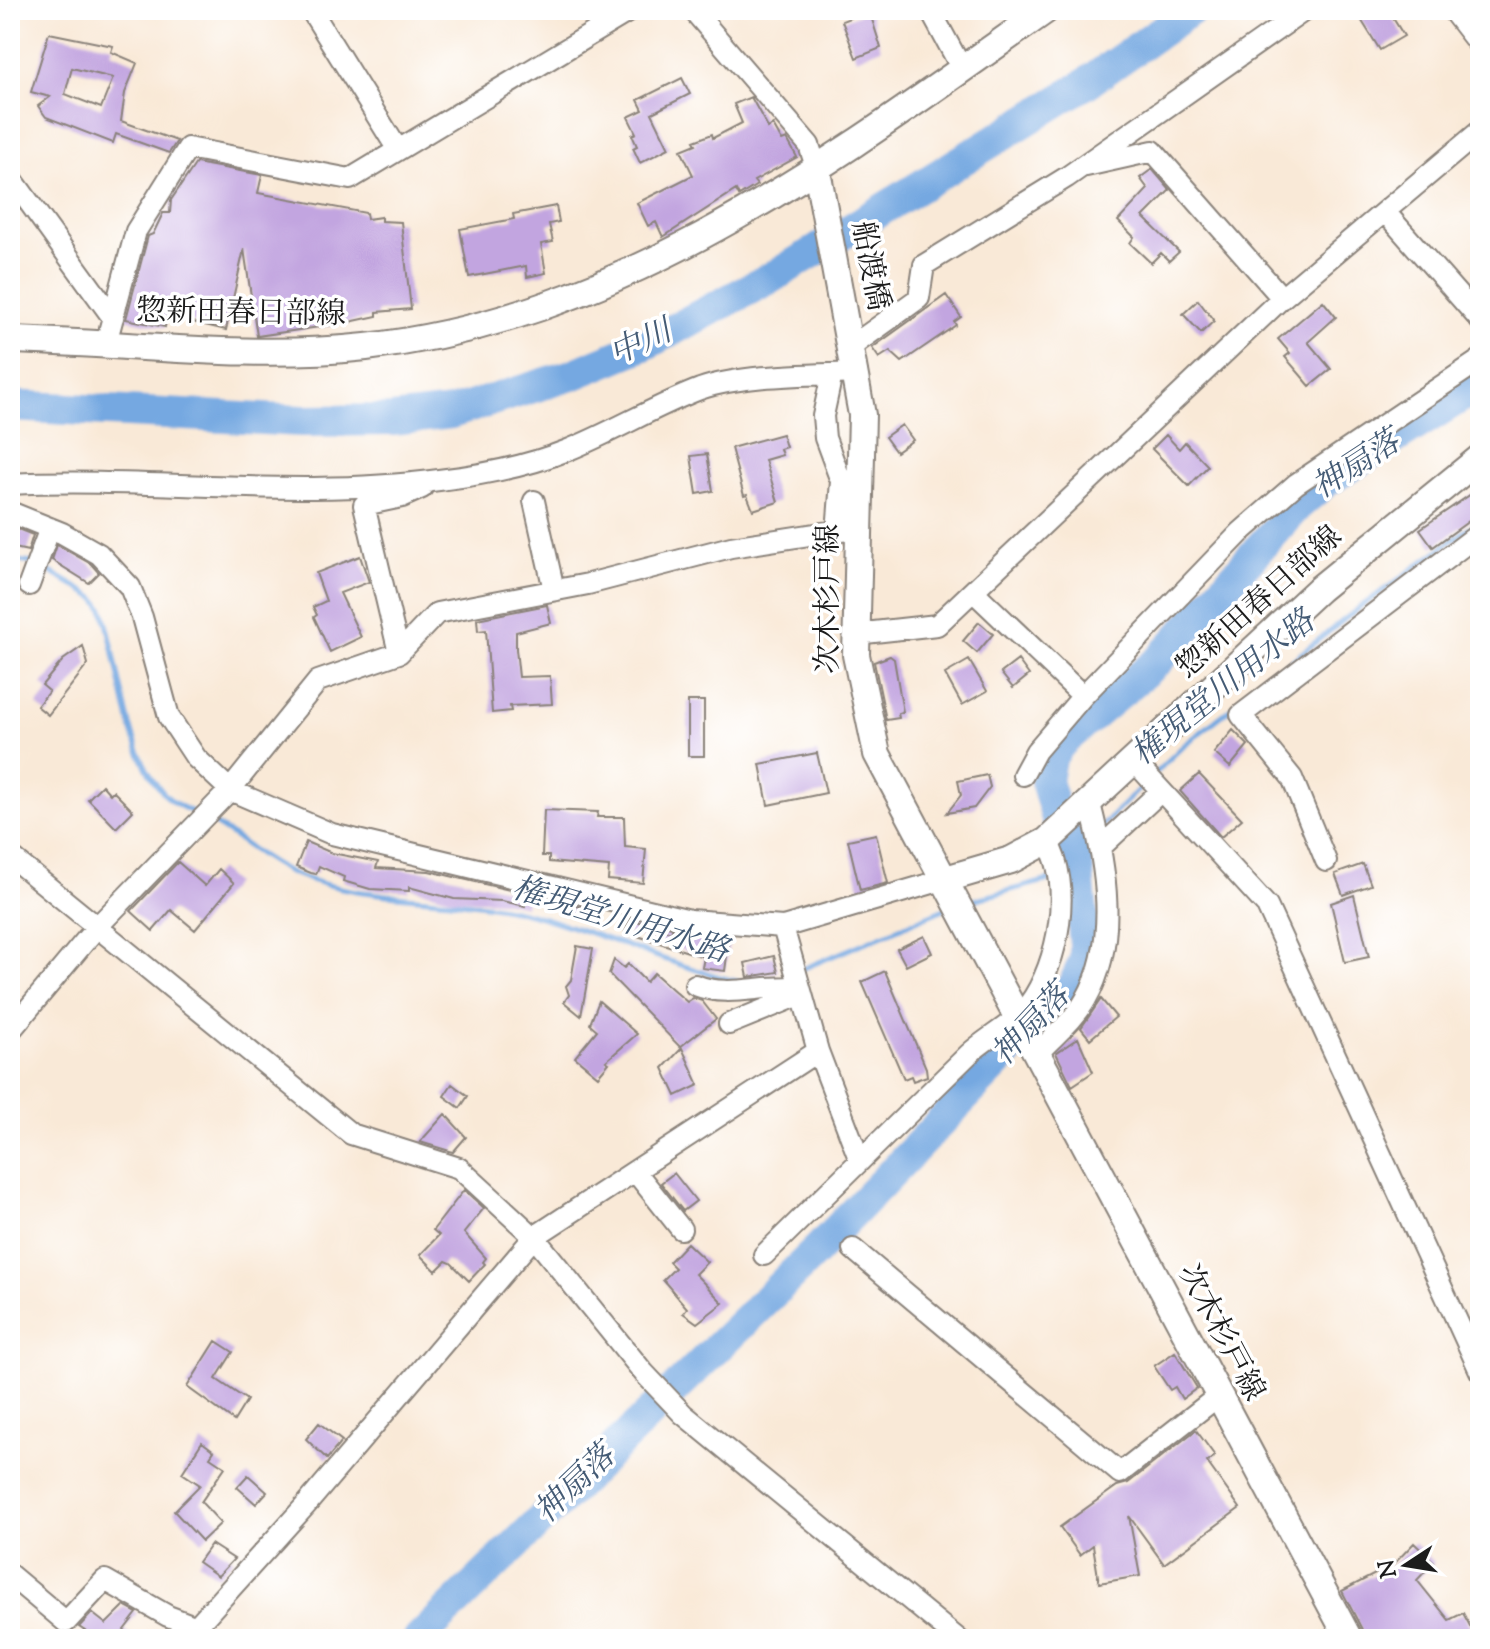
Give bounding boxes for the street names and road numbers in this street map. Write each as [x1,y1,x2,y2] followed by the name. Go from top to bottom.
[839,218,899,314] street label: 船渡橋
[136,291,346,337] street label: 惣新田春日部線
[1168,517,1352,689] street label: 惣新田春日部線
[808,524,851,674] street label: 次木杉戸線
[1166,1257,1274,1409] street label: 次木杉戸線

